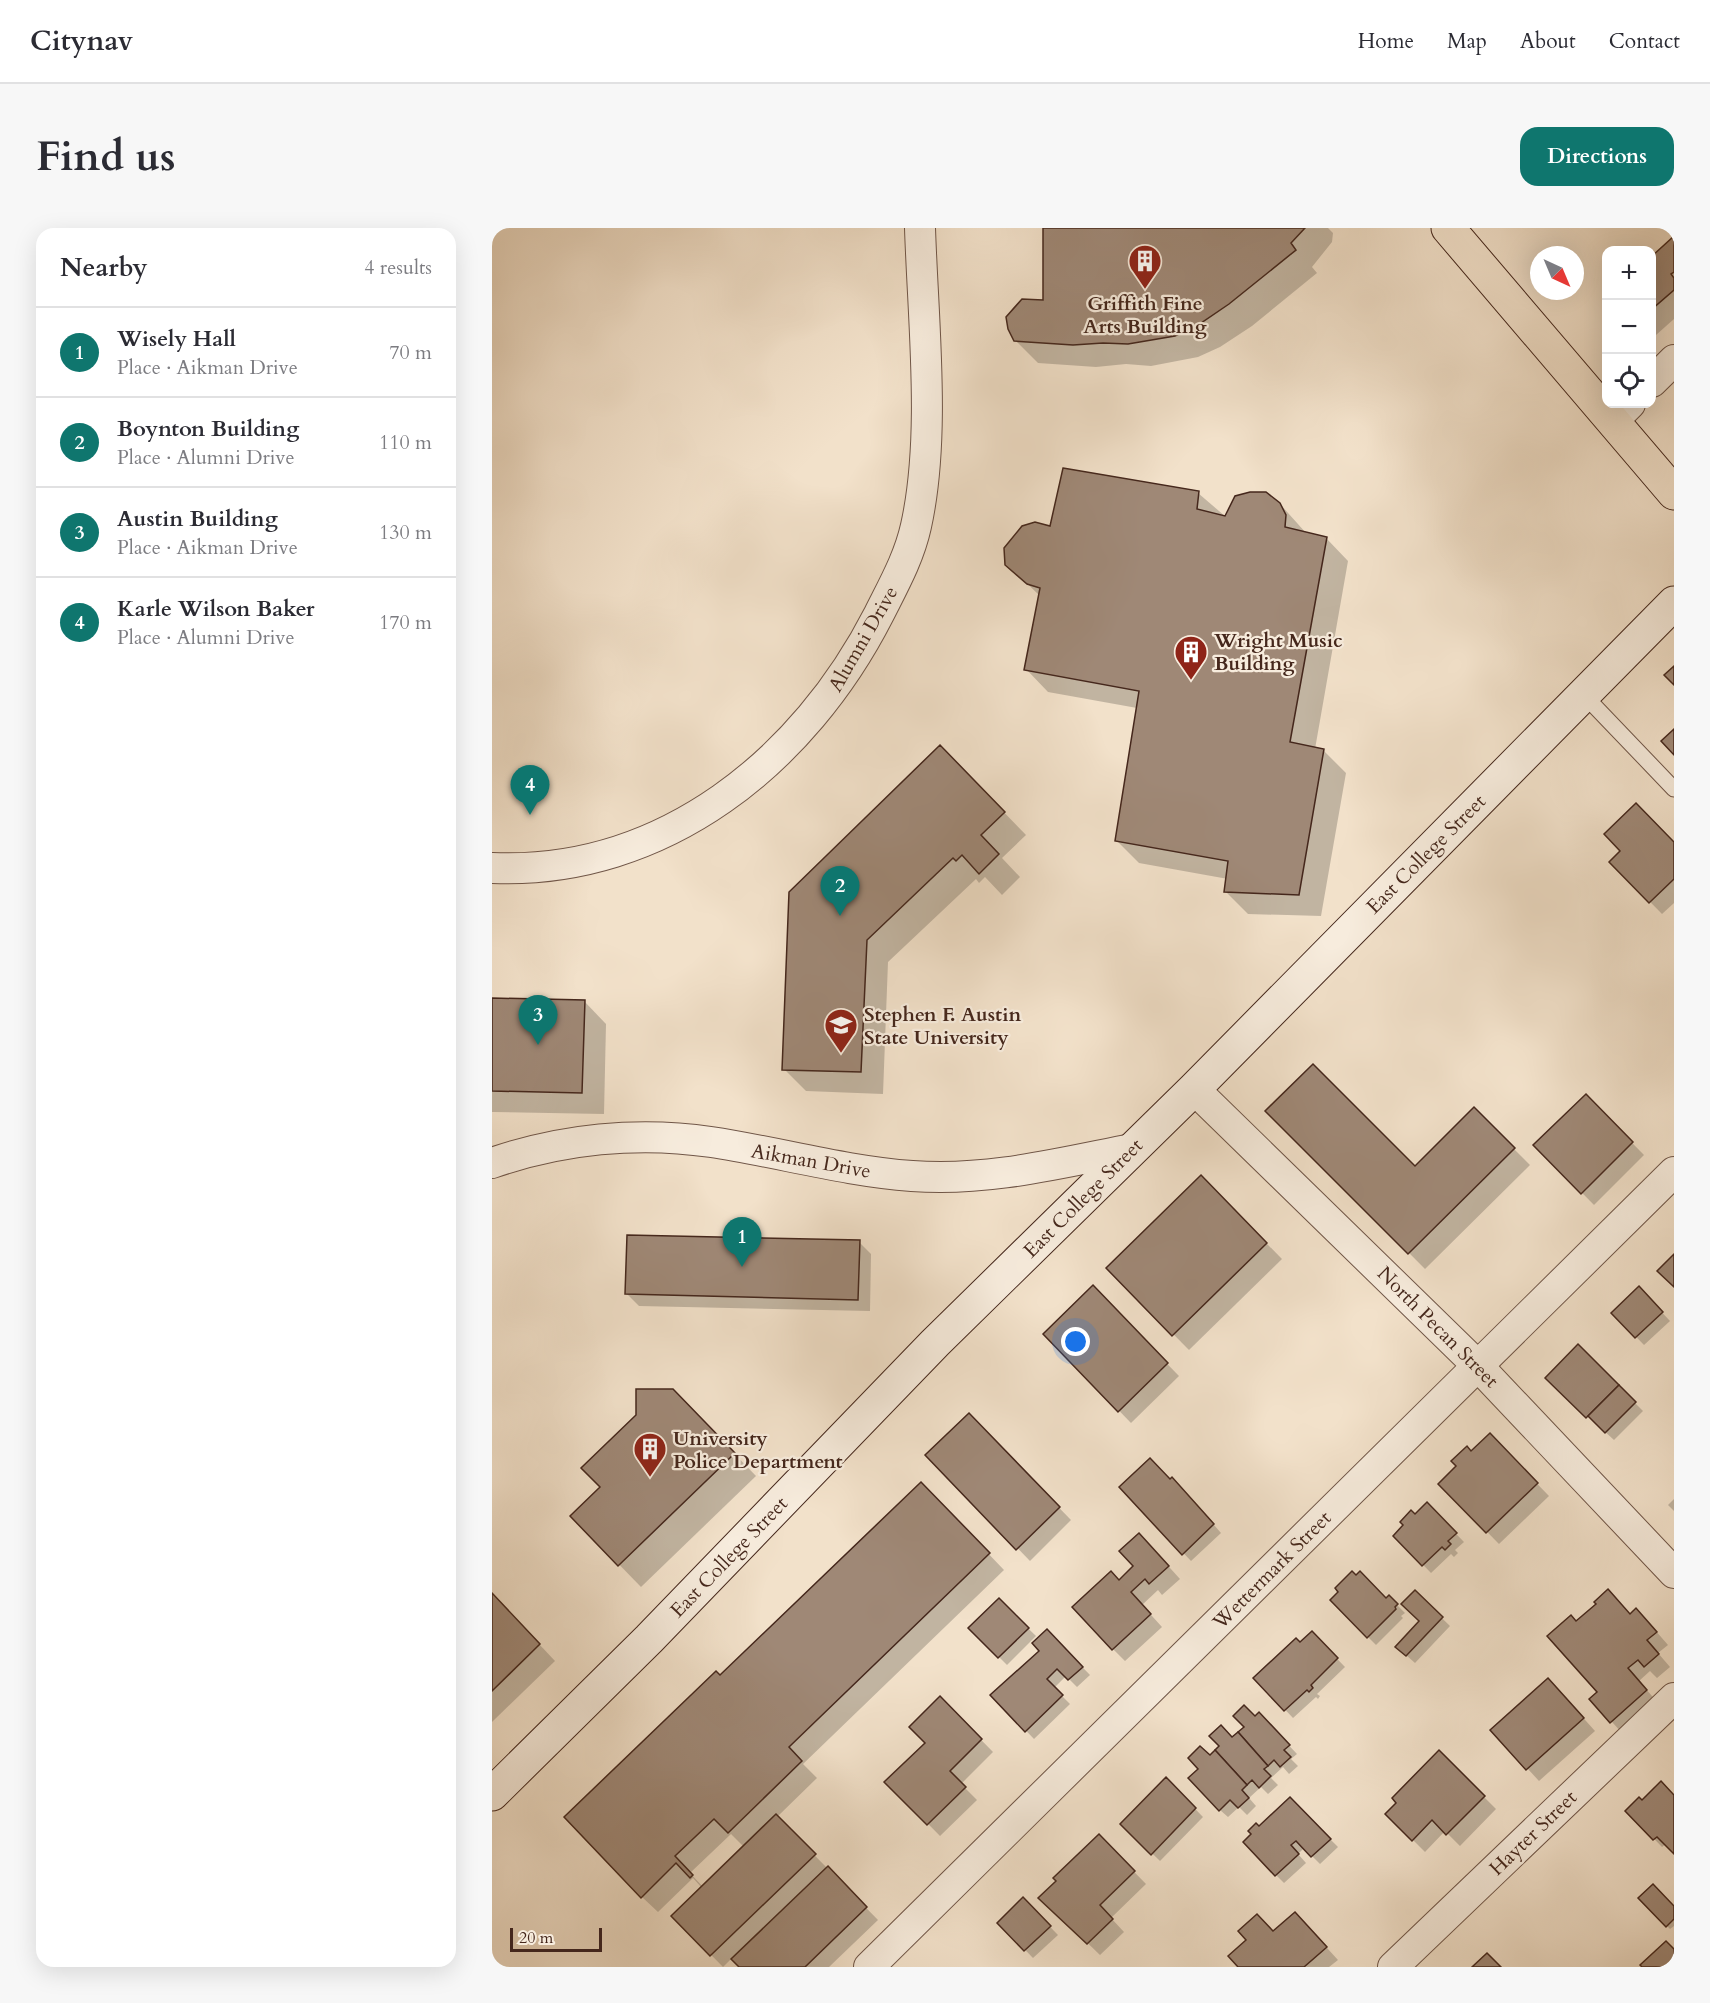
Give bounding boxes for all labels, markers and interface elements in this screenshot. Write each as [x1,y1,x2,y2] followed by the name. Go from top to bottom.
[30,22,133,60] text: Citynav
[1358,27,1414,56] text: Home
[1447,27,1487,56] text: Map
[1520,27,1576,56] text: About
[1609,27,1680,56] text: Contact
[1520,127,1674,186] button: Directions
[36,128,176,185] text: Find us
[1127,243,1163,290] building icon: Griffith Fine Arts Building
[1530,246,1584,300] north arrow
[1602,246,1656,408] map controls
[1602,246,1656,300] button: +
[60,250,148,285] text: Nearby
[364,254,432,281] text: 4 results
[1083,290,1207,340] place label: Griffith Fine Arts Building
[1602,300,1656,354] button: −
[117,324,236,354] text: Wisely Hall
[74,339,85,366] text: 1
[389,339,432,366] text: 70 m
[117,354,298,381] text: Place · Aikman Drive
[1602,354,1656,408] button: locate
[117,414,299,444] text: Boynton Building
[74,429,85,456] text: 2
[379,429,432,456] text: 110 m
[117,444,295,471] text: Place · Alumni Drive
[117,504,278,534] text: Austin Building
[74,519,85,546] text: 3
[379,519,432,546] text: 130 m
[117,534,298,561] text: Place · Aikman Drive
[822,581,904,697] street label: Alumni Drive
[117,594,315,624] text: Karle Wilson Baker
[74,609,85,636] text: 4
[379,609,432,636] text: 170 m
[117,624,295,651] text: Place · Alumni Drive
[1213,627,1343,677] place label: Wright Music Building
[1173,634,1209,681] building icon: Wright Music Building
[510,766,549,815] pin: 4
[1360,788,1492,920] street label: East College Street
[820,866,860,916] pin: 2
[518,996,558,1045] pin: 3
[864,1001,1021,1051] place label: Stephen F. Austin State University
[823,1007,859,1054] school or university icon: Stephen F. Austin State University
[1017,1132,1149,1264] street label: East College Street
[749,1137,873,1185] street label: Aikman Drive
[722,1218,762,1267] pin: 1
[1371,1260,1505,1394] street label: North Pecan Street
[1061,1327,1090,1356] your location
[673,1425,842,1475] place label: University Police Department
[632,1431,668,1478] building icon: University Police Department
[664,1490,794,1623] street label: East College Street
[1206,1504,1338,1636] street label: Wettermark Street
[1483,1784,1583,1882] street label: Hayter Street
[510,1925,602,1952] scale bar
[519,1927,553,1949] text: 20 m

